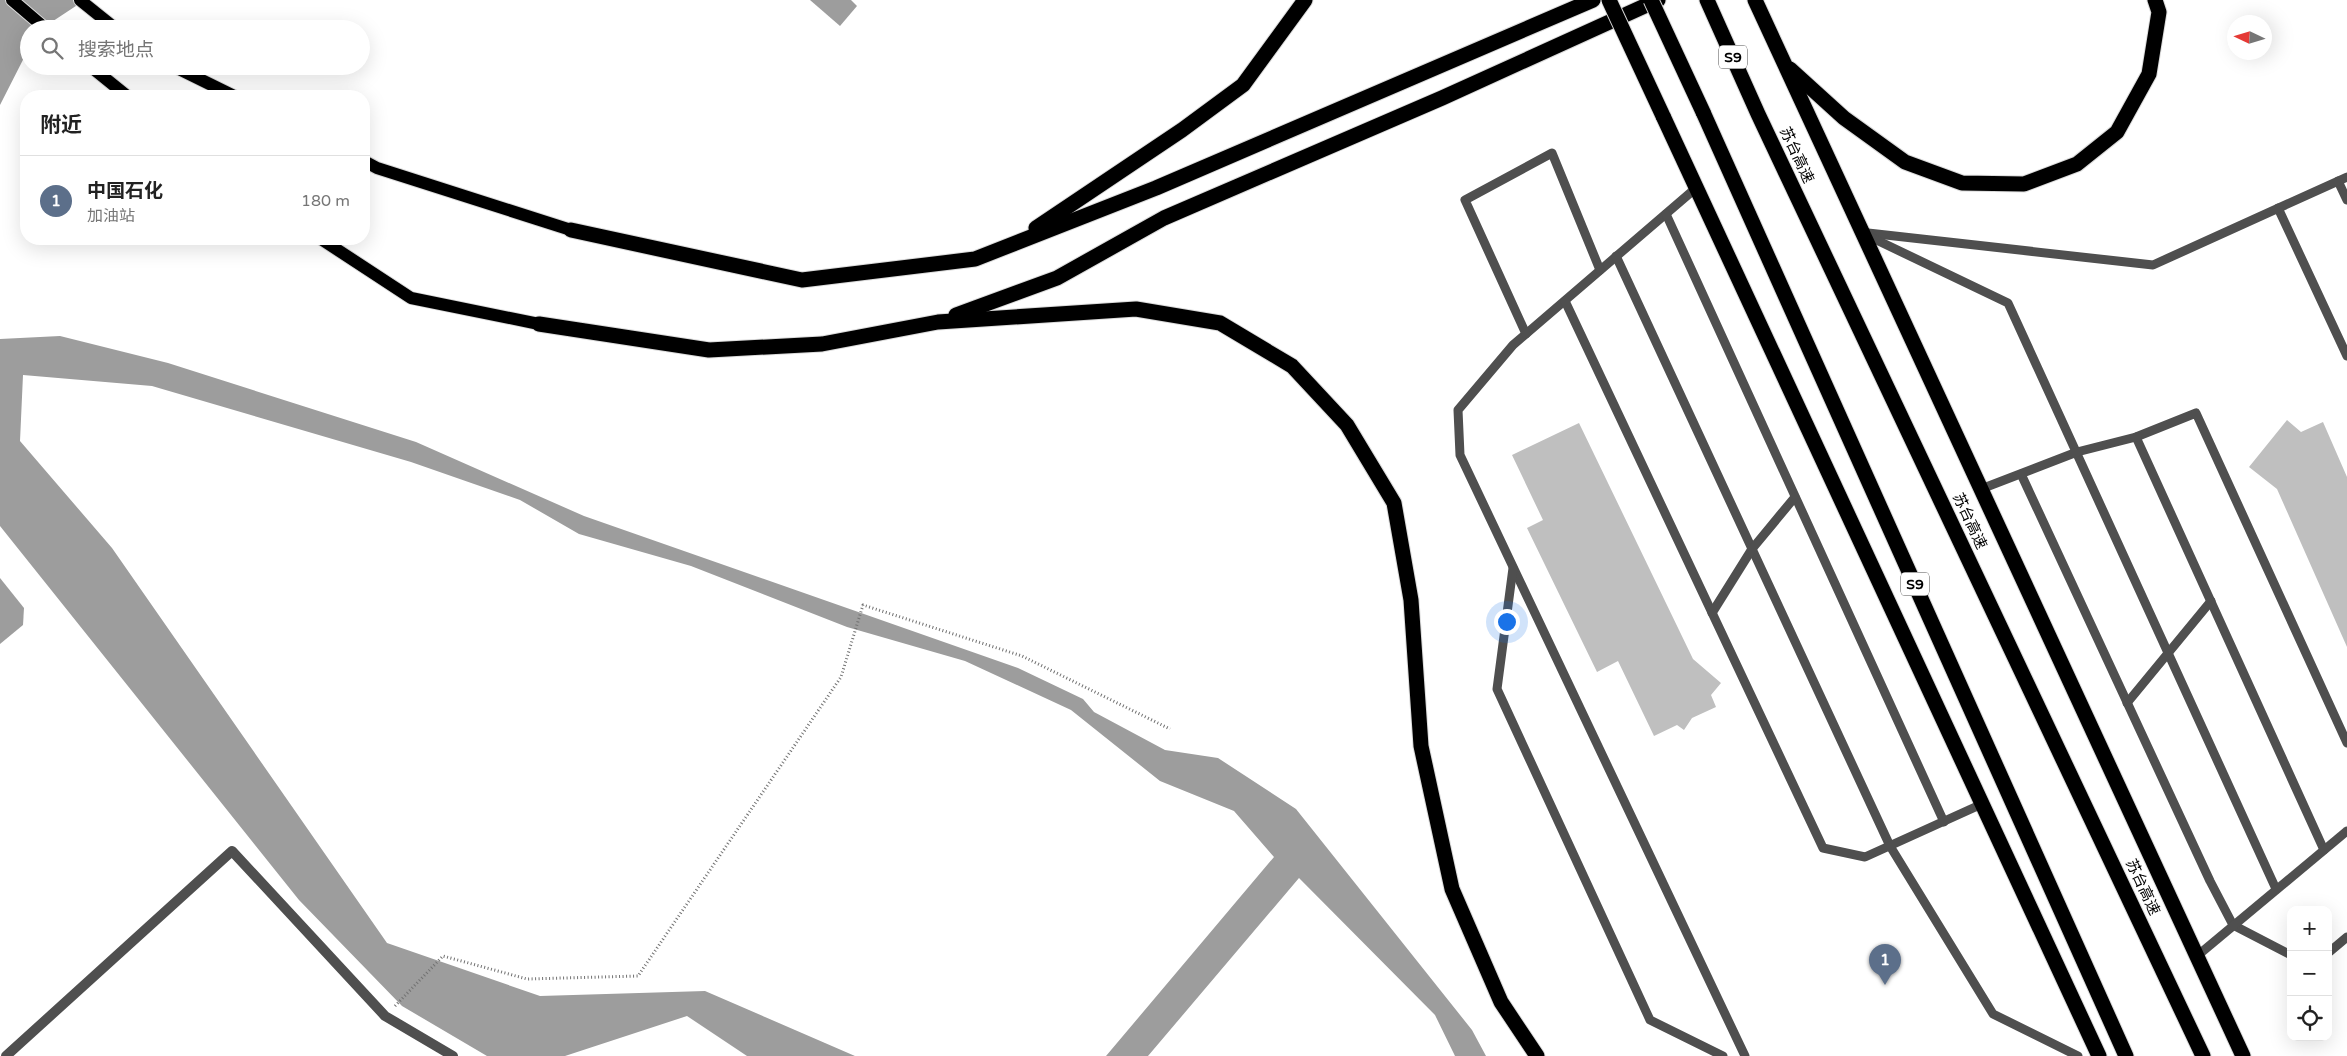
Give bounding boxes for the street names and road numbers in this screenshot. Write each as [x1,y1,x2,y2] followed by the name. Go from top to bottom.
[1719,46,1747,68] road number: S9
[1776,124,1818,186] street label: 苏台高速
[1949,490,1991,552] street label: 苏台高速
[1901,572,1929,596] road number: S9
[2122,856,2164,918] street label: 苏台高速

